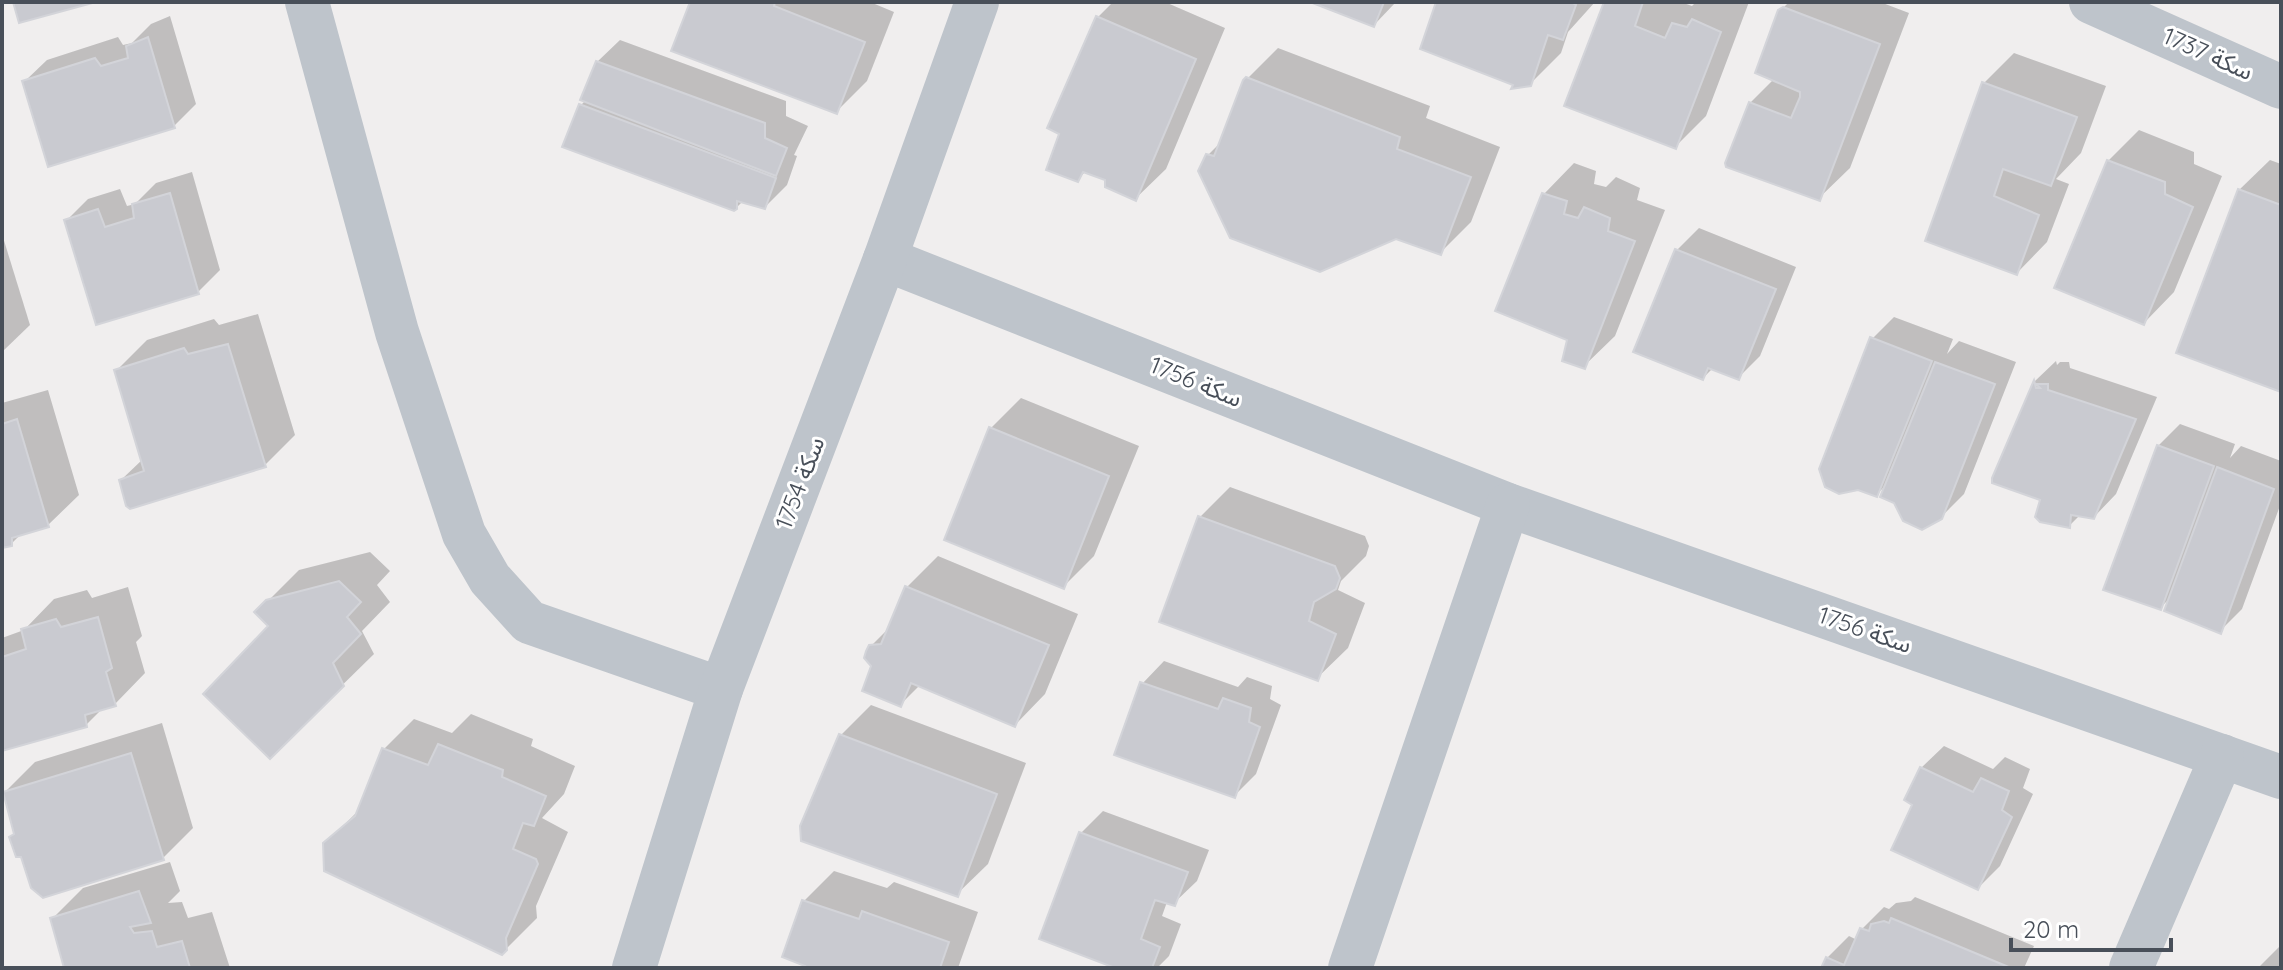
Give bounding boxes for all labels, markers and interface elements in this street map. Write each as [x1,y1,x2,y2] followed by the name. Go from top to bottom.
[2159,20,2258,86] street label: سكة 1737
[1146,349,1247,413] street label: سكة 1756
[768,432,830,533] street label: سكة 1754
[1815,599,1916,659] street label: سكة 1756
[2011,902,2171,952] scale bar
[2023,914,2079,944] text: 20 m

